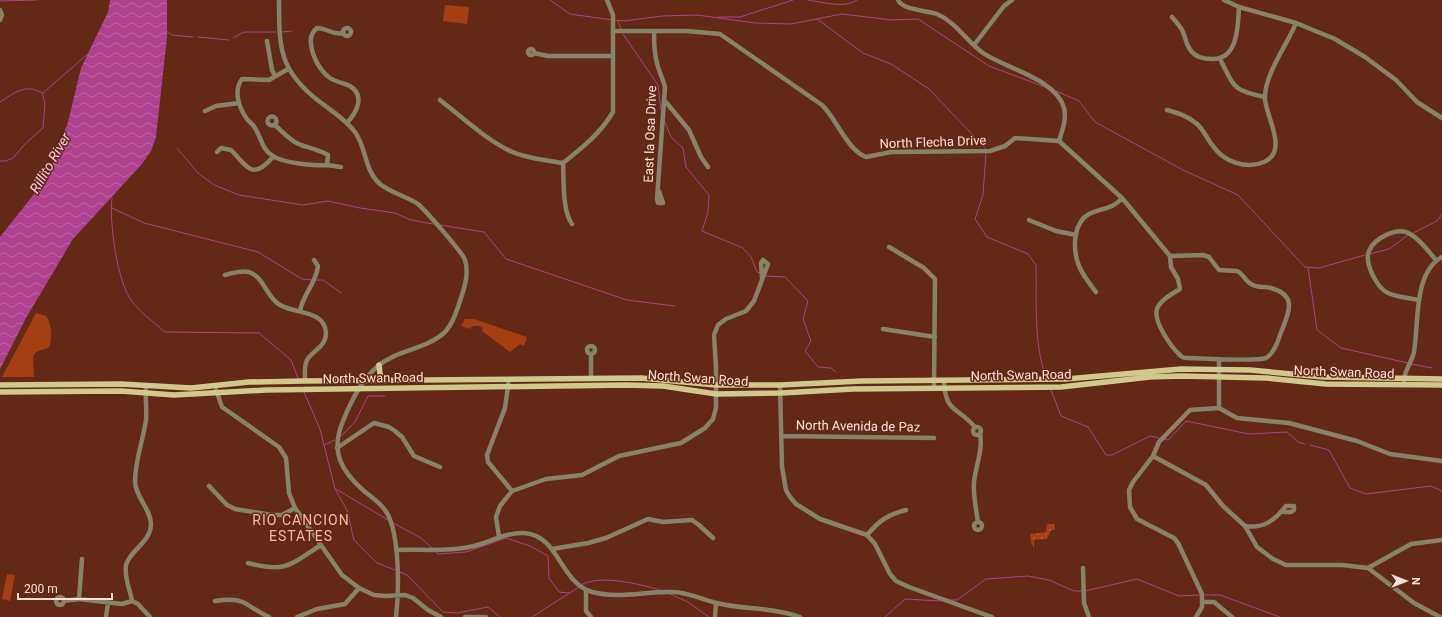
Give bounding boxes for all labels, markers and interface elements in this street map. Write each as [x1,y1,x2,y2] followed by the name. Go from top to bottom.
[641,85,659,183] street label: East la Osa Drive
[26,130,74,196] water label: Rillito River
[879,133,987,151] street label: North Flecha Drive
[1293,363,1395,381] street label: North Swan Road
[647,367,749,389] street label: North Swan Road
[970,367,1072,383] street label: North Swan Road
[322,370,424,386] street label: North Swan Road
[796,417,921,435] street label: North Avenida de Paz
[252,512,350,544] district label: RIO CANCION ESTATES
[1386,561,1426,601] north arrow
[18,575,112,601] scale bar
[1409,577,1422,585] text: N
[24,582,58,596] text: 200 m

